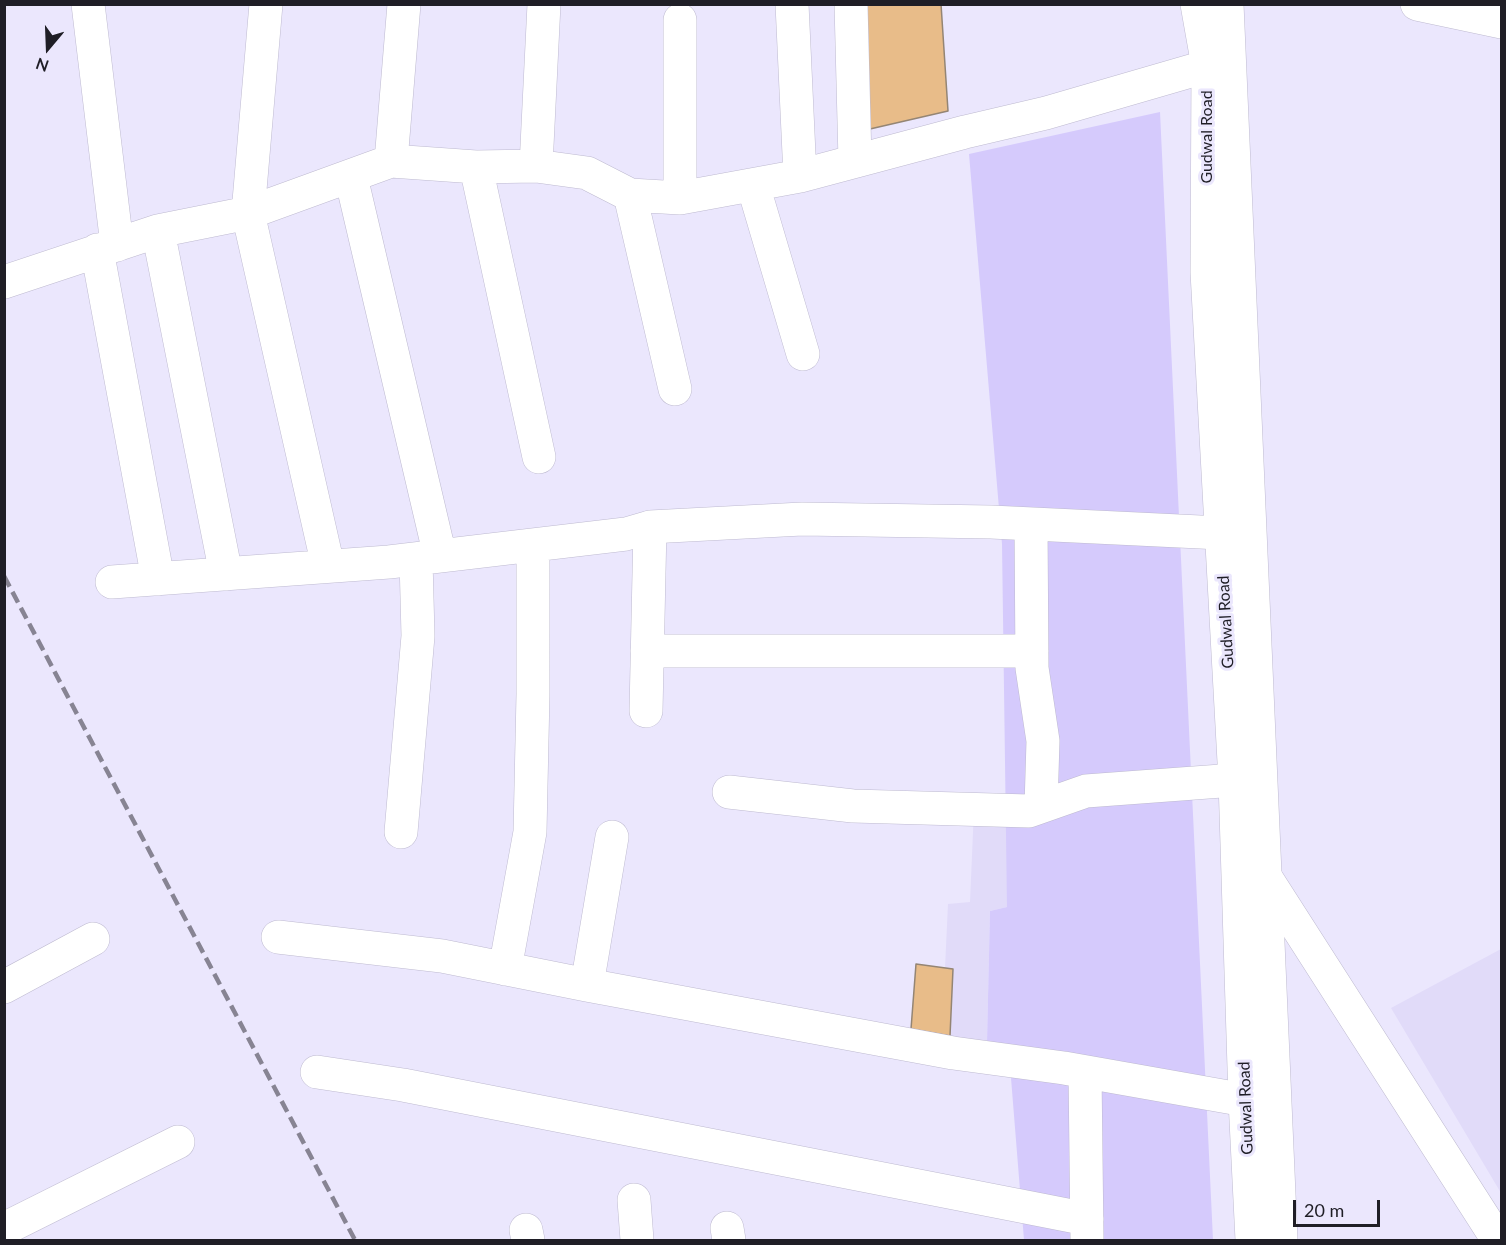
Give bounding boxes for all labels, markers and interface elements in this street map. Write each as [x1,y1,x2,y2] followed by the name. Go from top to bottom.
[18,18,78,78] north arrow
[33,55,51,76] text: N
[1197,90,1217,184] street label: Gudwal Road
[1214,575,1238,669] street label: Gudwal Road
[1235,1061,1257,1155] street label: Gudwal Road
[1296,1188,1383,1226] scale bar
[1304,1199,1344,1221] text: 20 m

